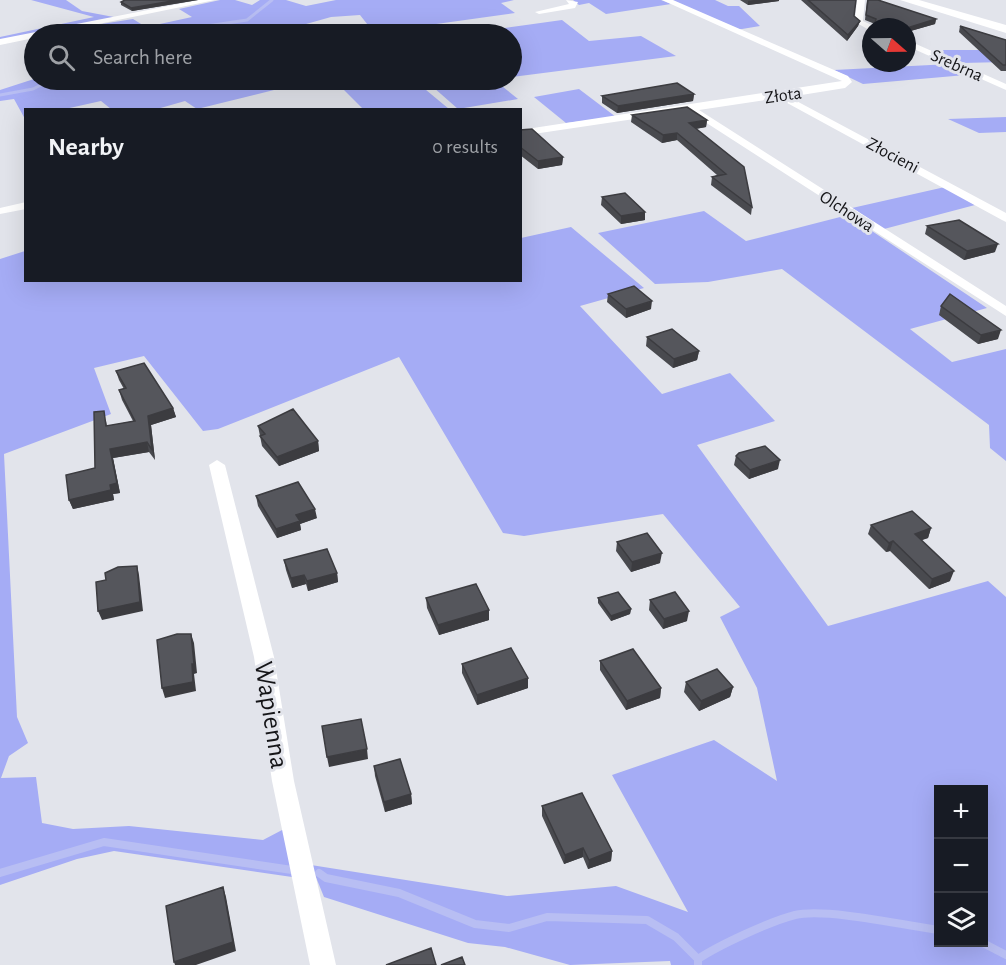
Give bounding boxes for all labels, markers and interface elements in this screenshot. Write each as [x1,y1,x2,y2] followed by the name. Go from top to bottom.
[862,18,916,72] north arrow
[24,24,522,90] search box
[45,41,78,74] icon: search
[93,46,192,68] text: Search here
[928,47,985,85] street label: Srebrna
[764,84,803,107] street label: Złota
[48,134,124,160] text: Nearby
[863,135,922,177] street label: Złocieni
[432,137,498,157] text: 0 results
[816,188,877,236] street label: Olchowa
[250,660,293,770] street label: Wapienna
[934,785,988,947] map controls
[934,785,988,839] button: +
[934,839,988,893] button: −
[934,893,988,947] button: layers

